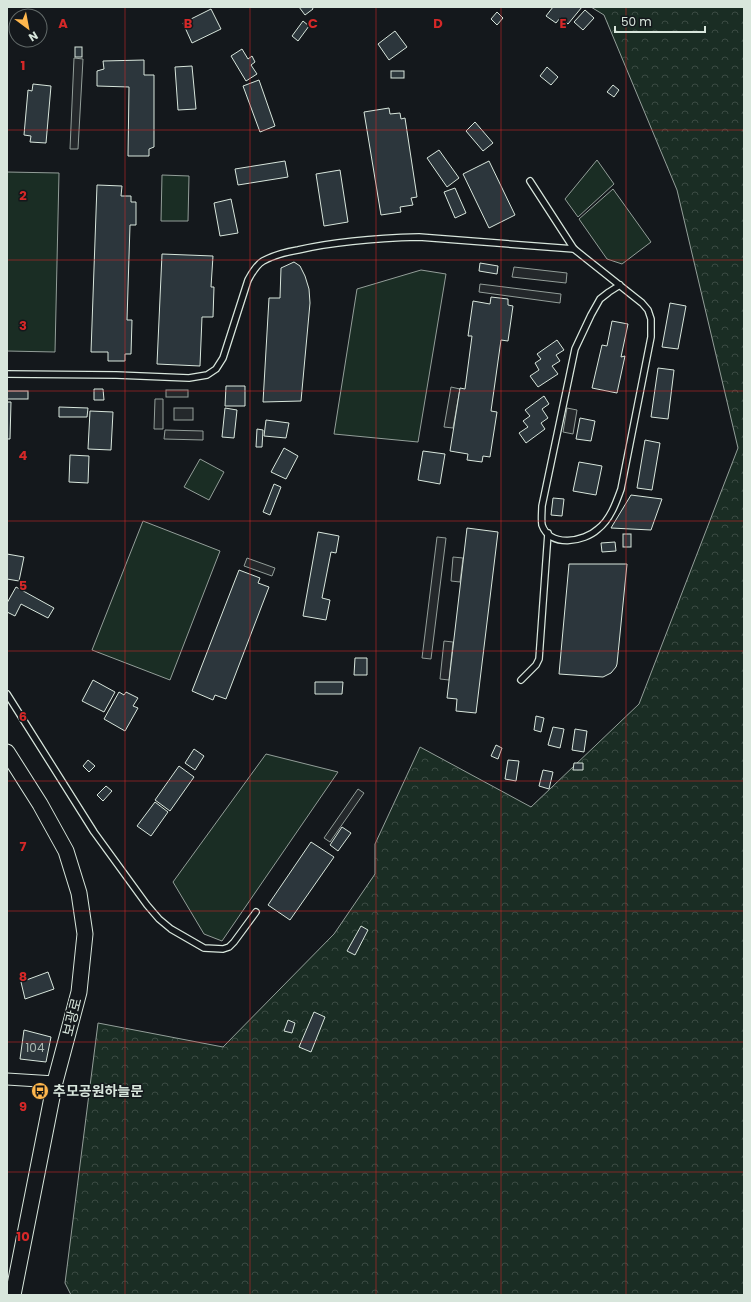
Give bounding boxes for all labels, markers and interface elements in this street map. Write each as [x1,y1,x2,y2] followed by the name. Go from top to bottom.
[8,8,48,48] north arrow
[615,8,705,34] scale bar
[621,13,652,30] text: 50 m
[58,14,68,33] text: A
[184,14,193,33] text: B
[308,14,318,33] text: C
[433,14,443,33] text: D
[559,14,567,33] text: E
[26,28,41,45] text: N
[21,56,25,75] text: 1
[19,186,27,205] text: 2
[19,316,27,335] text: 3
[19,446,28,465] text: 4
[19,576,27,595] text: 5
[19,707,27,726] text: 6
[20,837,27,856] text: 7
[19,967,27,986] text: 8
[58,996,86,1038] street label: 보광로
[26,1039,45,1056] house number: 104
[30,1081,50,1101] bus stop icon: 추모공원하늘문
[53,1081,143,1101] place label: 추모공원하늘문
[19,1097,27,1116] text: 9
[16,1227,30,1246] text: 10

